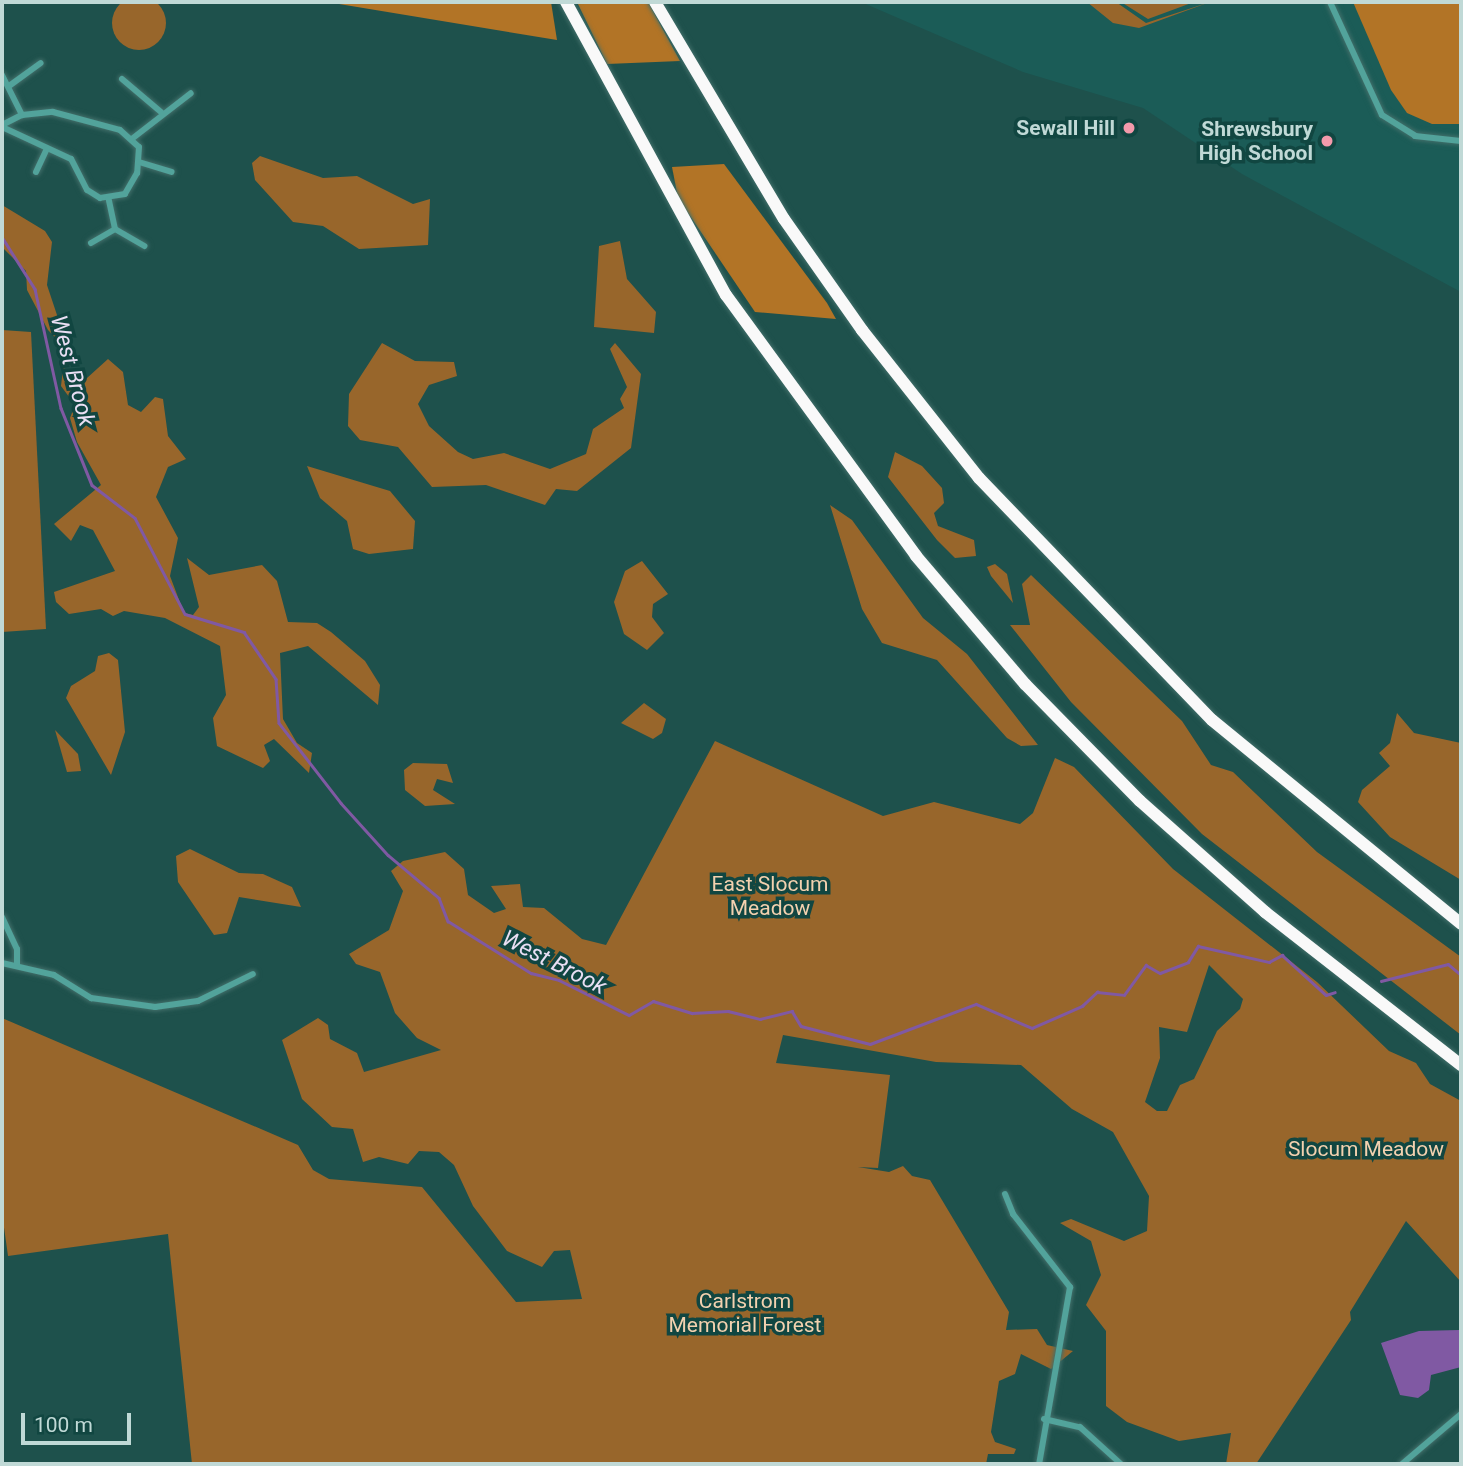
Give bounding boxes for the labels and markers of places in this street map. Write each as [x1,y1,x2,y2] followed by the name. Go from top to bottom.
[1016,115,1115,141] place label: Sewall Hill
[1199,116,1313,166] place label: Shrewsbury High School
[1121,120,1137,136] marker: Sewall Hill
[1319,133,1335,149] marker: Shrewsbury High School

